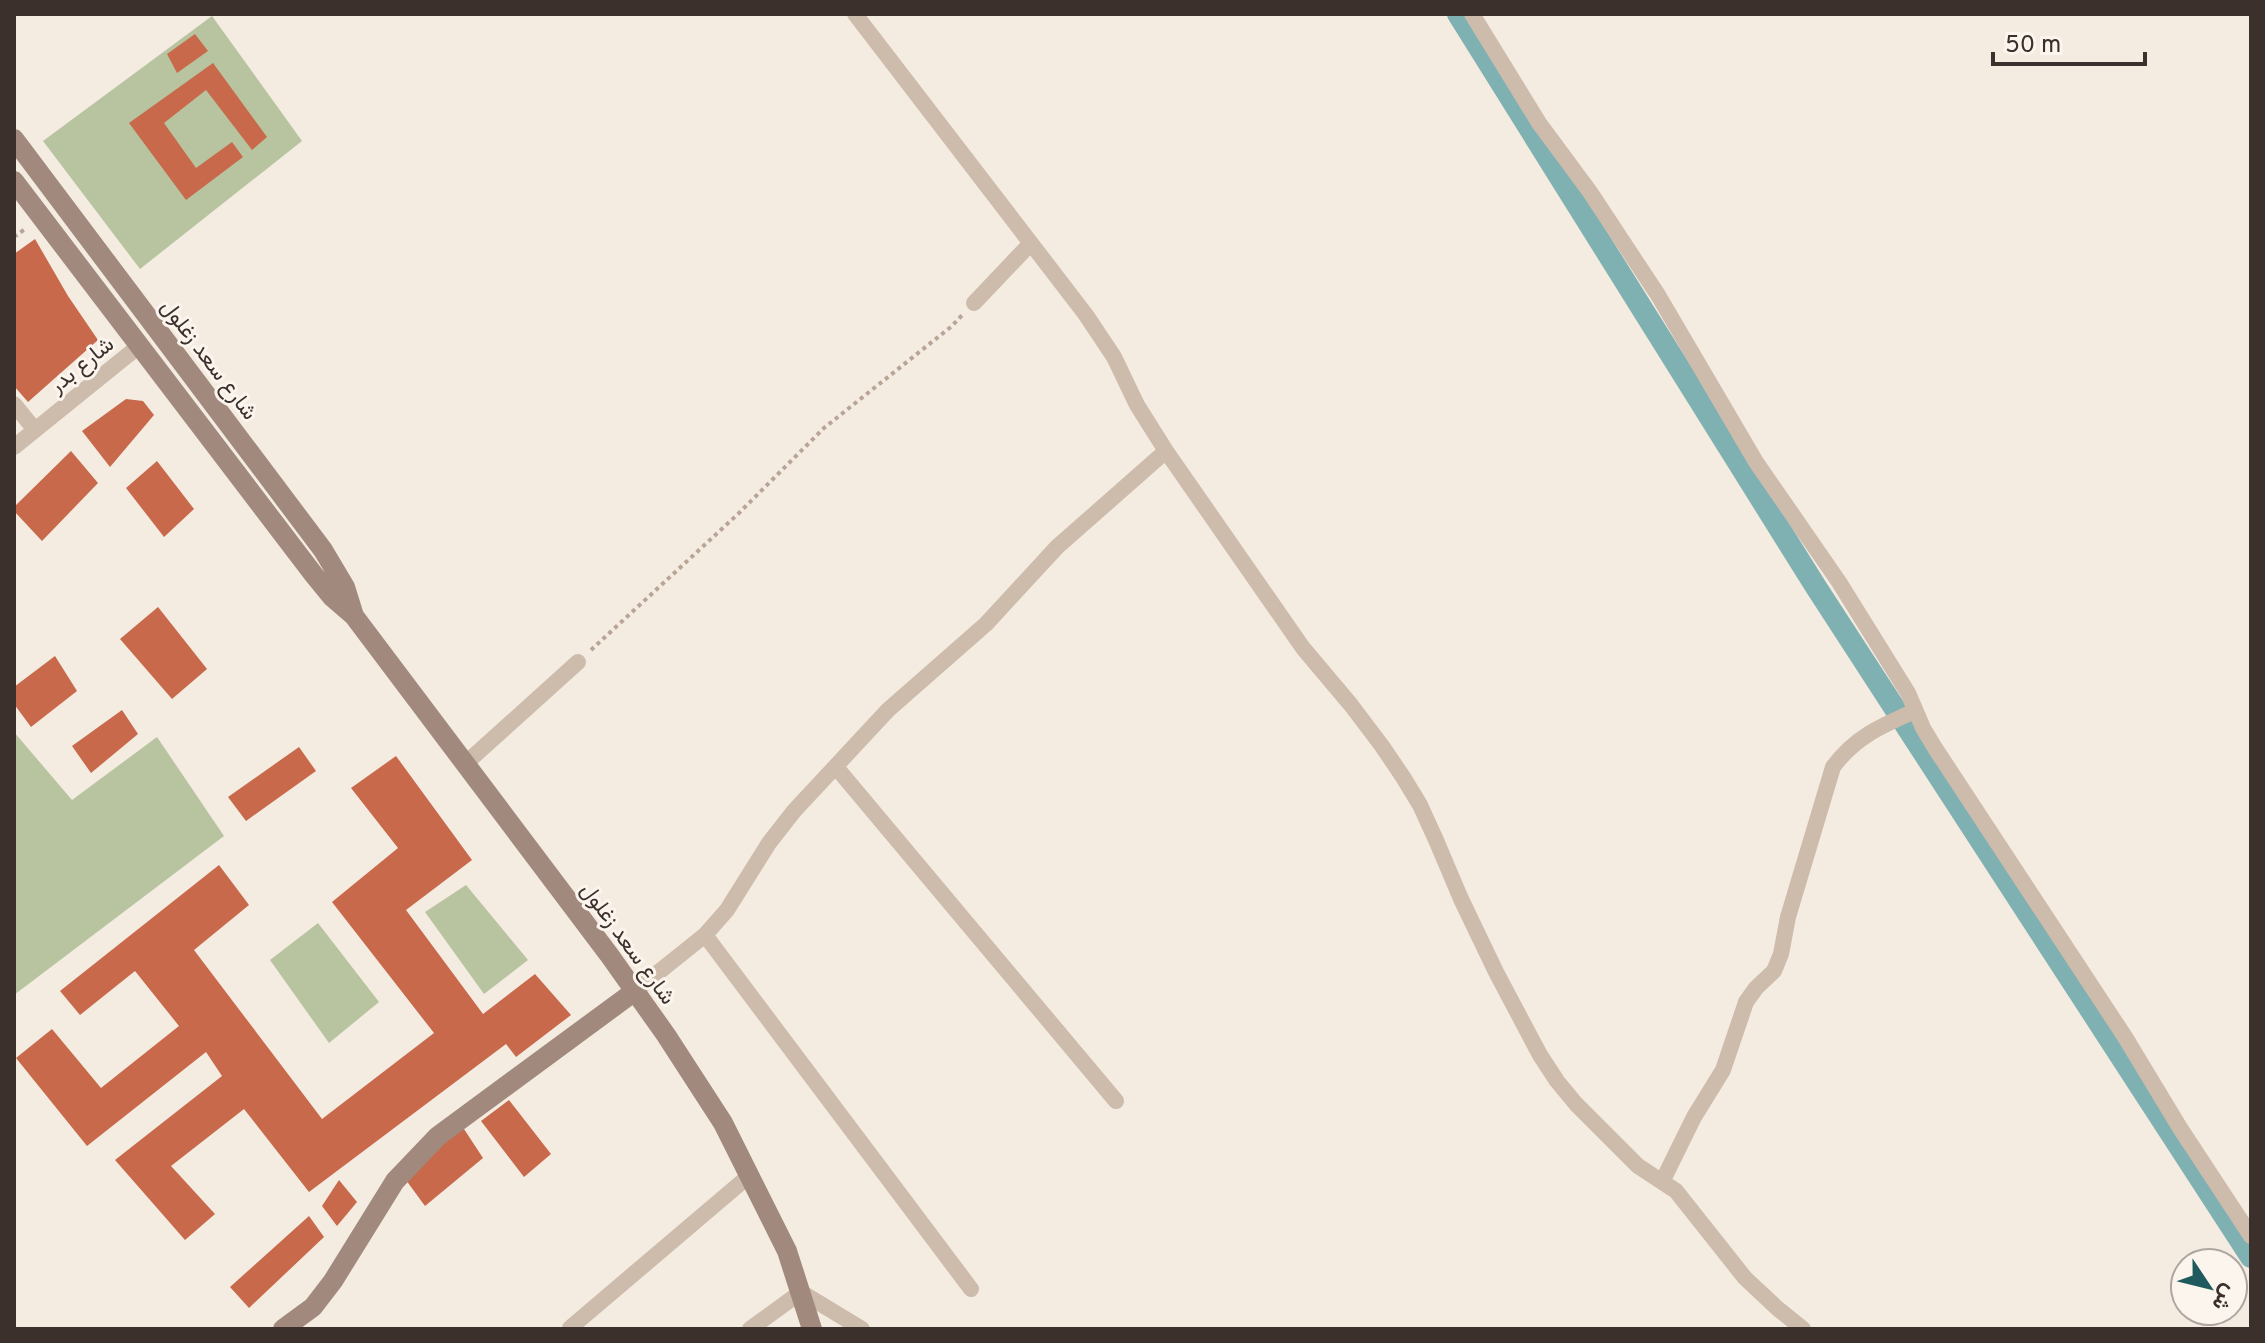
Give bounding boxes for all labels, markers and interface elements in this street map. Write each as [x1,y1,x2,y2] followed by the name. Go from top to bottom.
[1993,16,2145,66] scale bar
[2005,31,2061,61] text: 50 m
[154,295,262,426] street label: شارع سعد زغلول
[44,332,120,401] street label: شارع بدر
[574,878,680,1011] street label: شارع سعد زغلول
[2169,1247,2249,1327] north arrow
[2205,1278,2242,1316] text: ش

